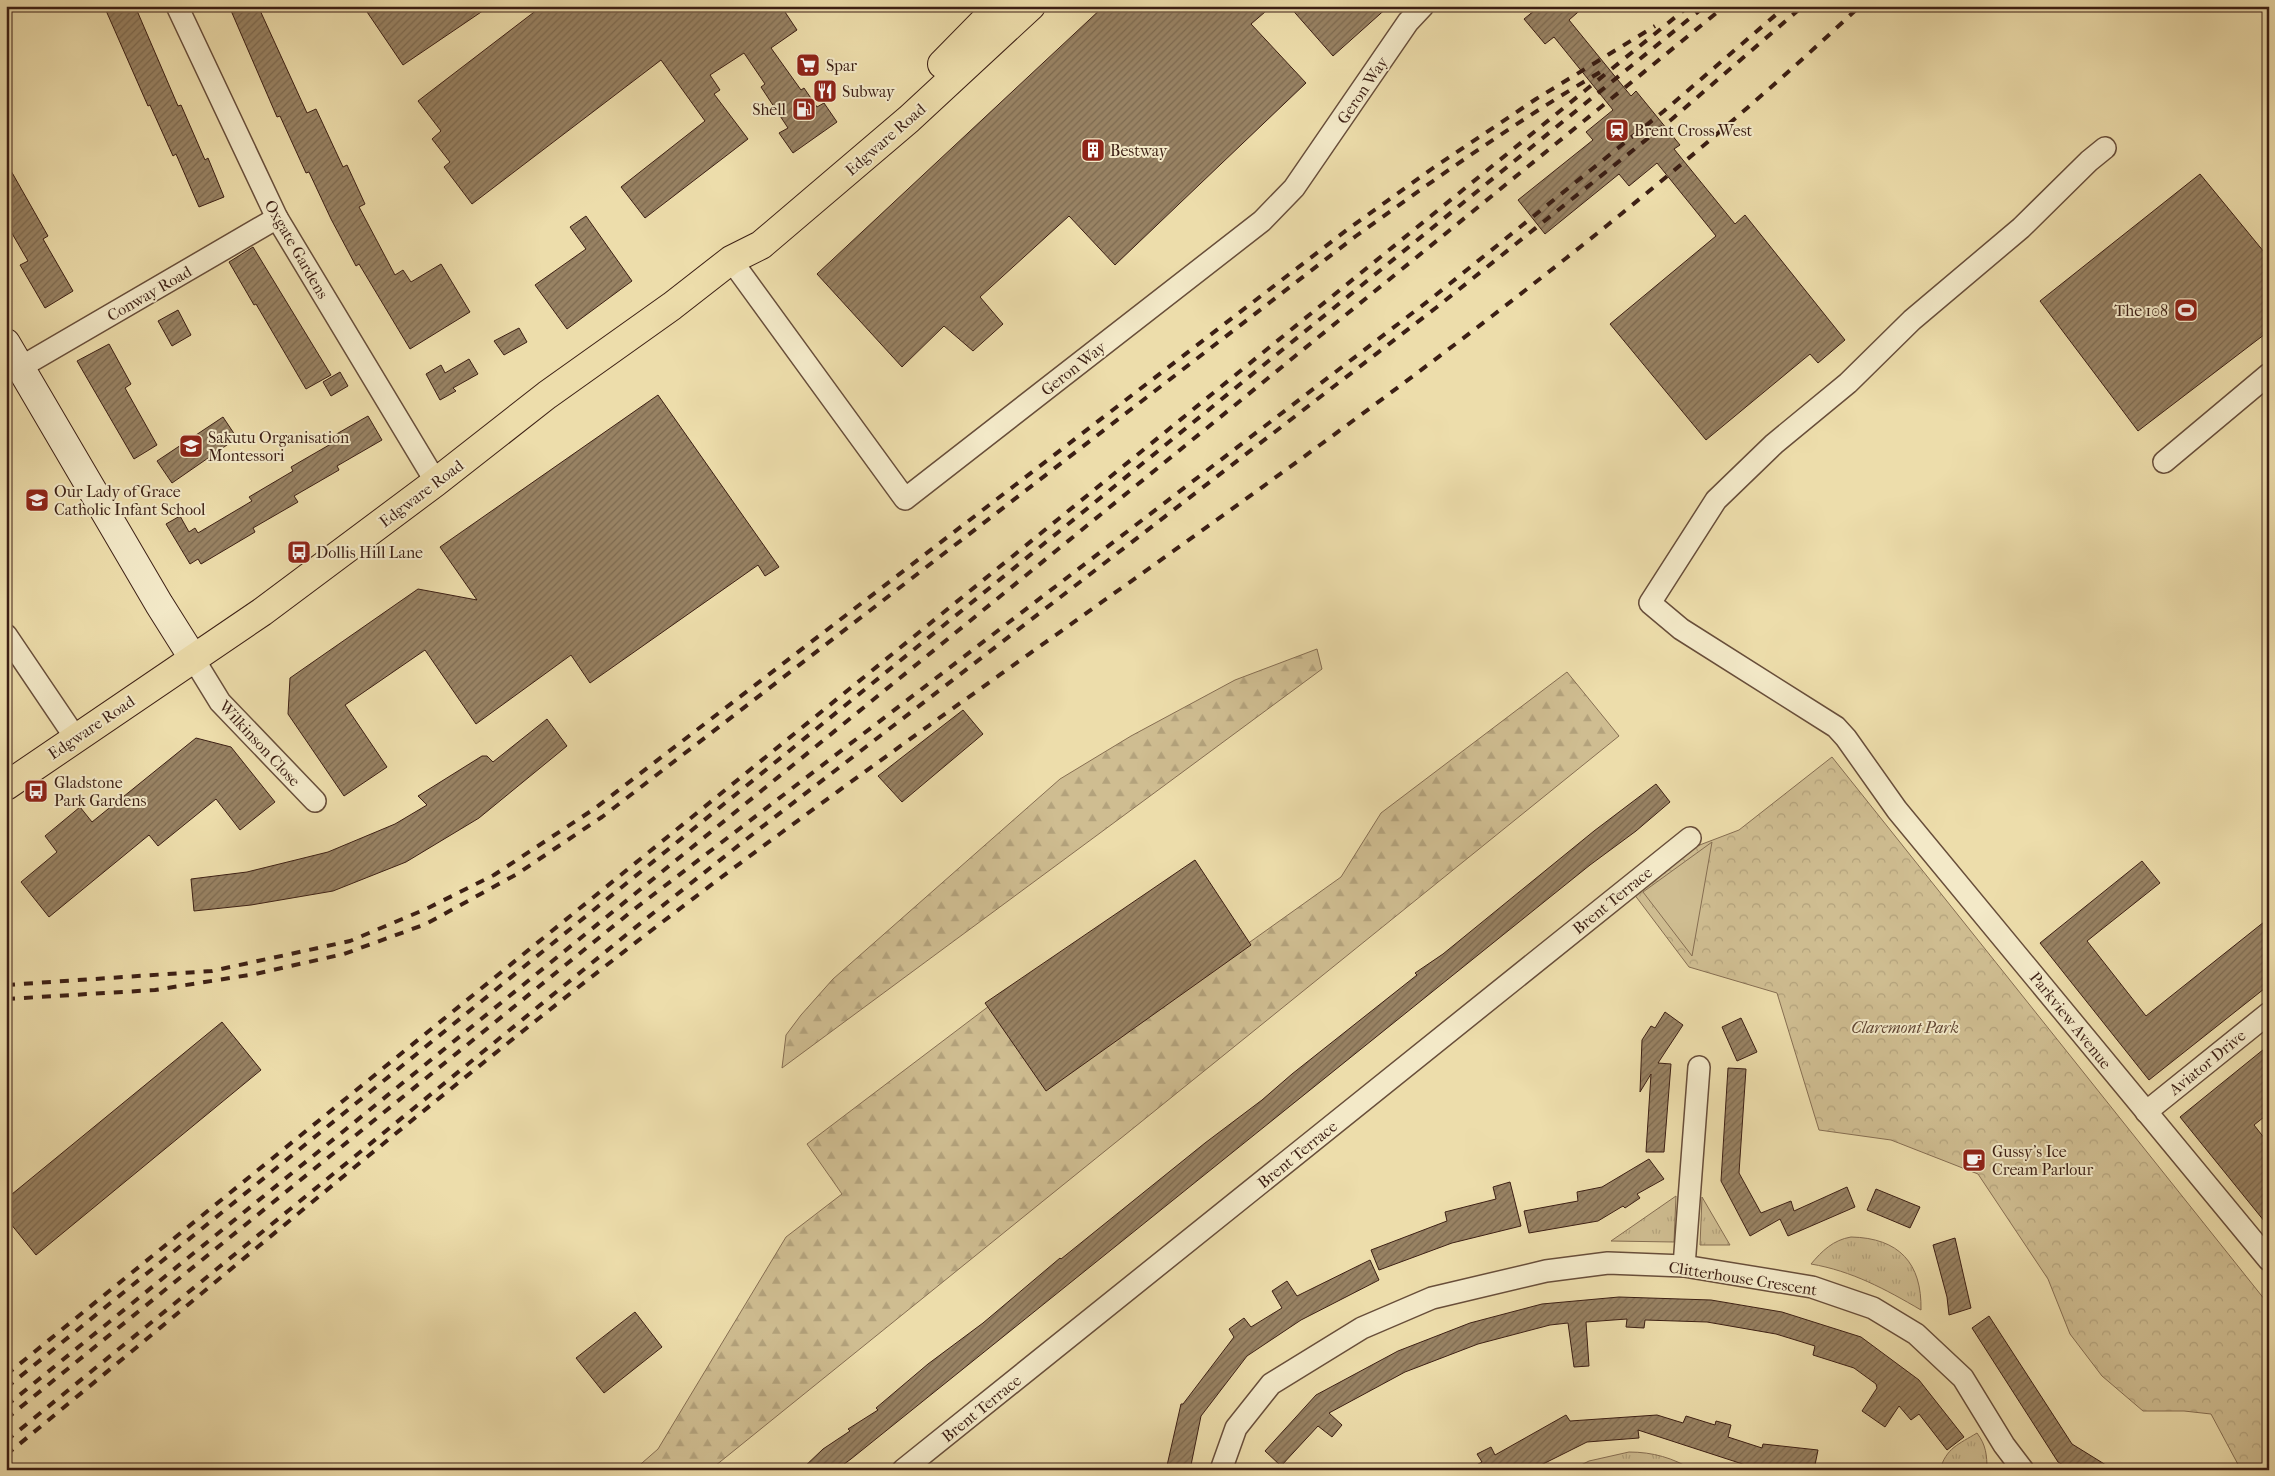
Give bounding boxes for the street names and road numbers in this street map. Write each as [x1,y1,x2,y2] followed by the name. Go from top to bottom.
[1333,53,1392,127] street label: Geron Way
[841,99,930,179] street label: Edgware Road
[261,196,333,302] street label: Oxgate Gardens
[104,262,195,325] street label: Conway Road
[1037,337,1110,400] street label: Geron Way
[376,456,467,531] street label: Edgware Road
[44,691,138,763] street label: Edgware Road
[214,696,304,790] street label: Wilkinson Close
[1569,863,1656,938] street label: Brent Terrace
[2026,968,2116,1073] street label: Parkview Avenue
[2164,1026,2250,1100] street label: Aviator Drive
[1254,1117,1341,1192] street label: Brent Terrace
[1667,1257,1819,1300] street label: Clitterhouse Crescent
[938,1371,1025,1446] street label: Brent Terrace

